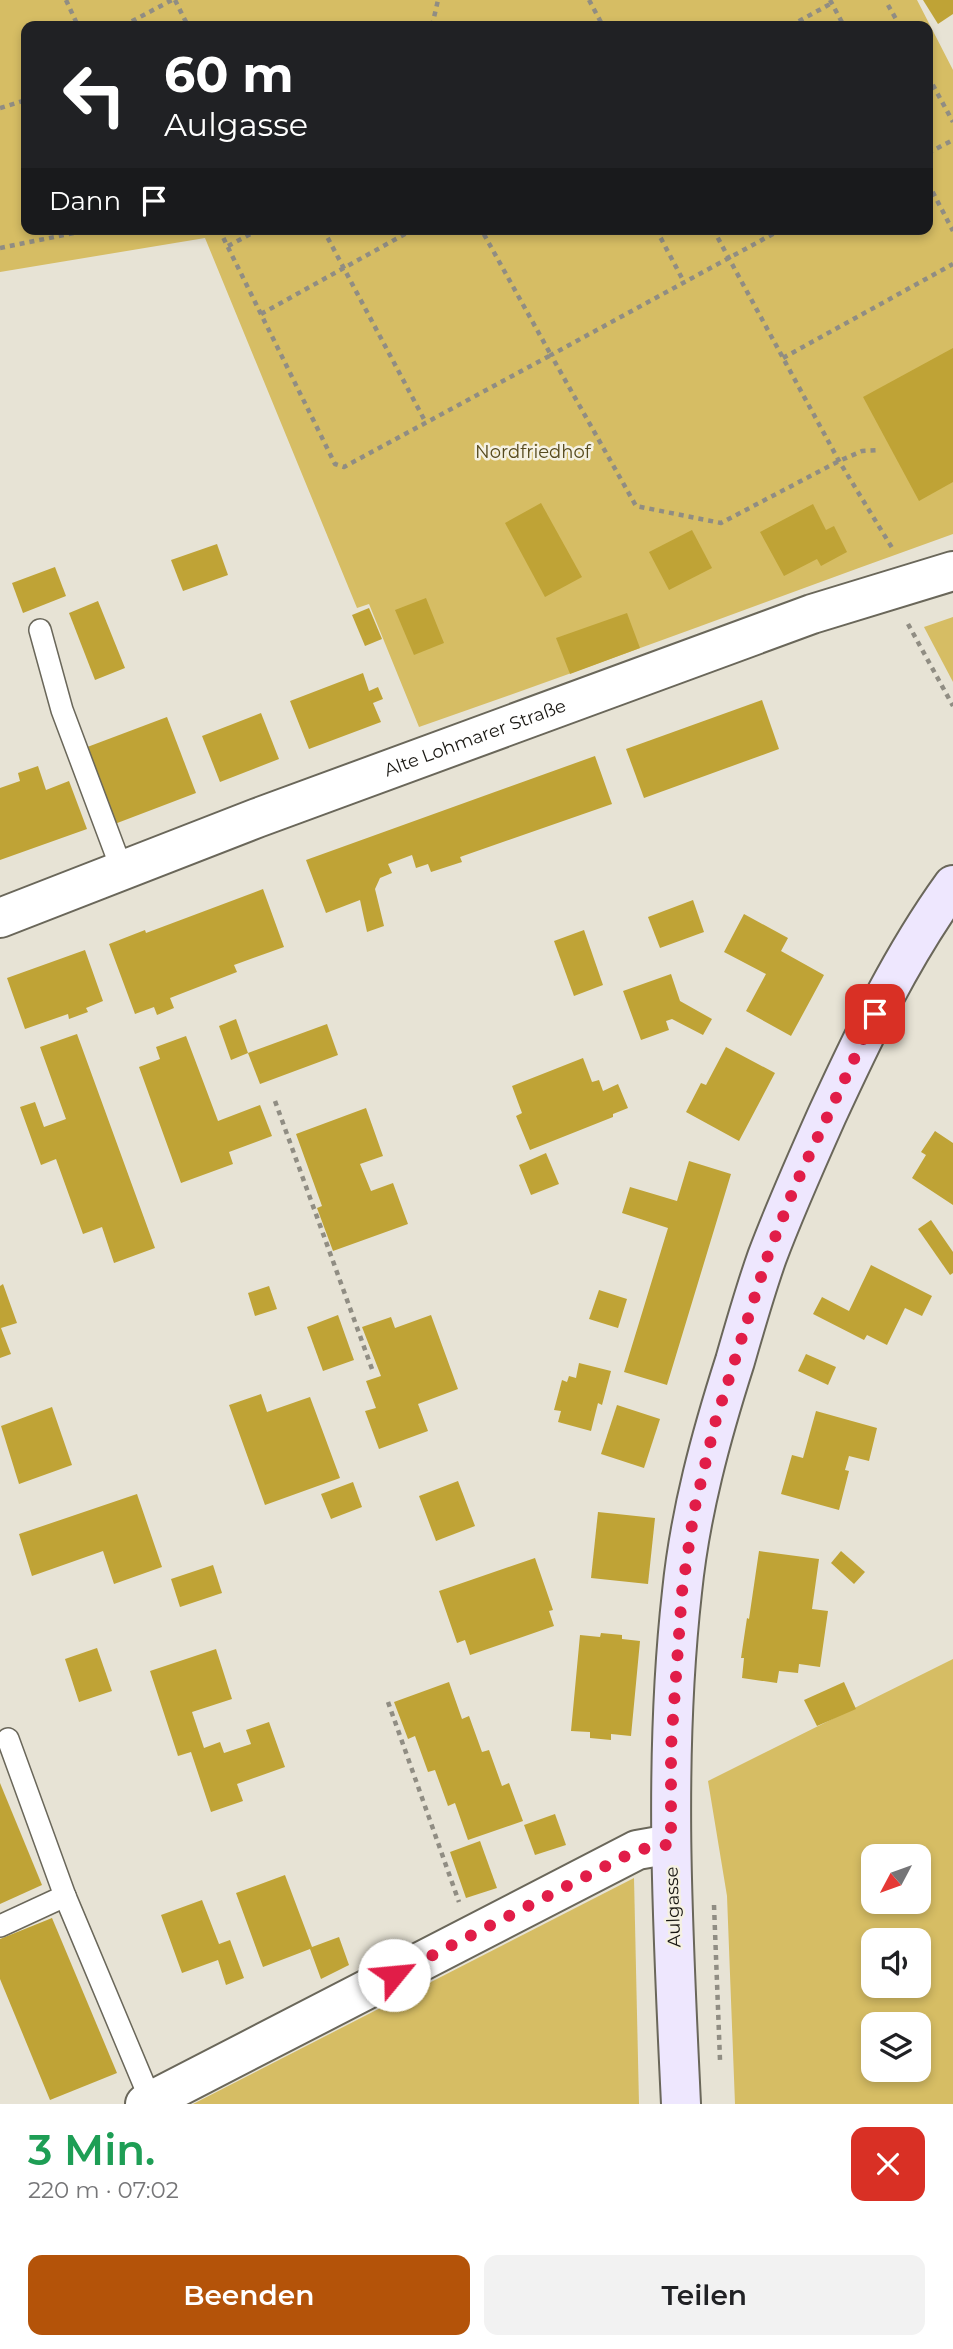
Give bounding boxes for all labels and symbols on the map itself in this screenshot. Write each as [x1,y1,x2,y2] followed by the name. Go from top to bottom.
[475,441,592,463] park label: Nordfriedhof
[381,694,569,781] street label: Alte Lohmarer Straße
[845,984,905,1044] pin
[861,1844,931,1914] north arrow
[661,1866,685,1948] street label: Aulgasse
[357,1938,431,2012] position arrow

